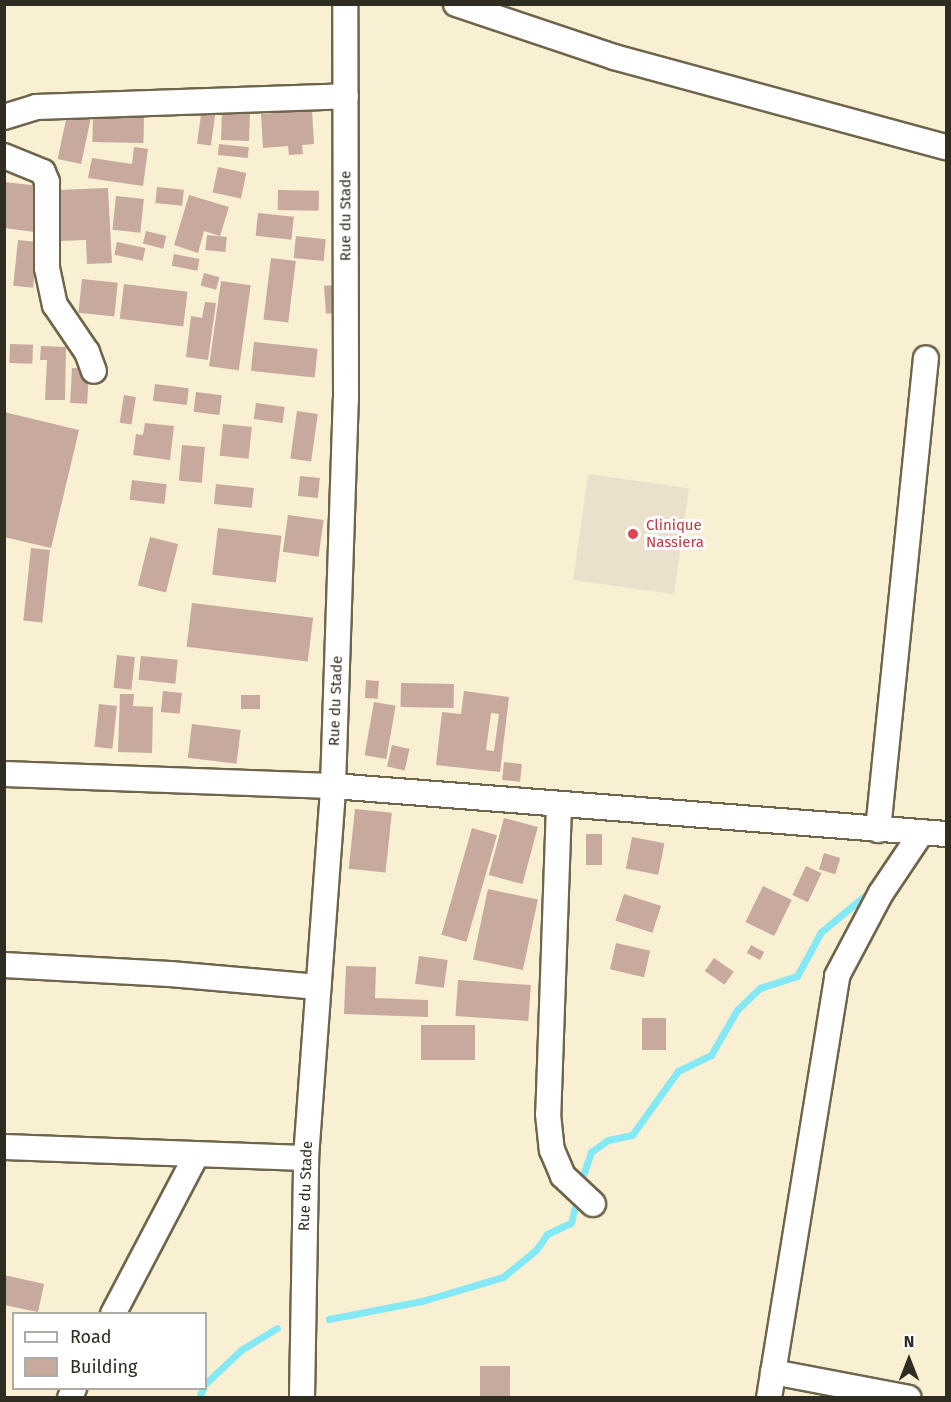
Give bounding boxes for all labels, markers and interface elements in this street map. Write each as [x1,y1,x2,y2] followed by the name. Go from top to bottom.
[337,171,355,261] street label: Rue du Stade
[646,516,704,551] place label: Clinique Nassiera
[624,525,642,543] marker: Clinique Nassiera
[325,656,347,746] street label: Rue du Stade
[295,1141,317,1231] street label: Rue du Stade
[12,1312,207,1390] legend
[70,1326,112,1348] text: Road
[879,1330,939,1390] north arrow
[904,1332,914,1351] text: N
[70,1356,137,1378] text: Building

